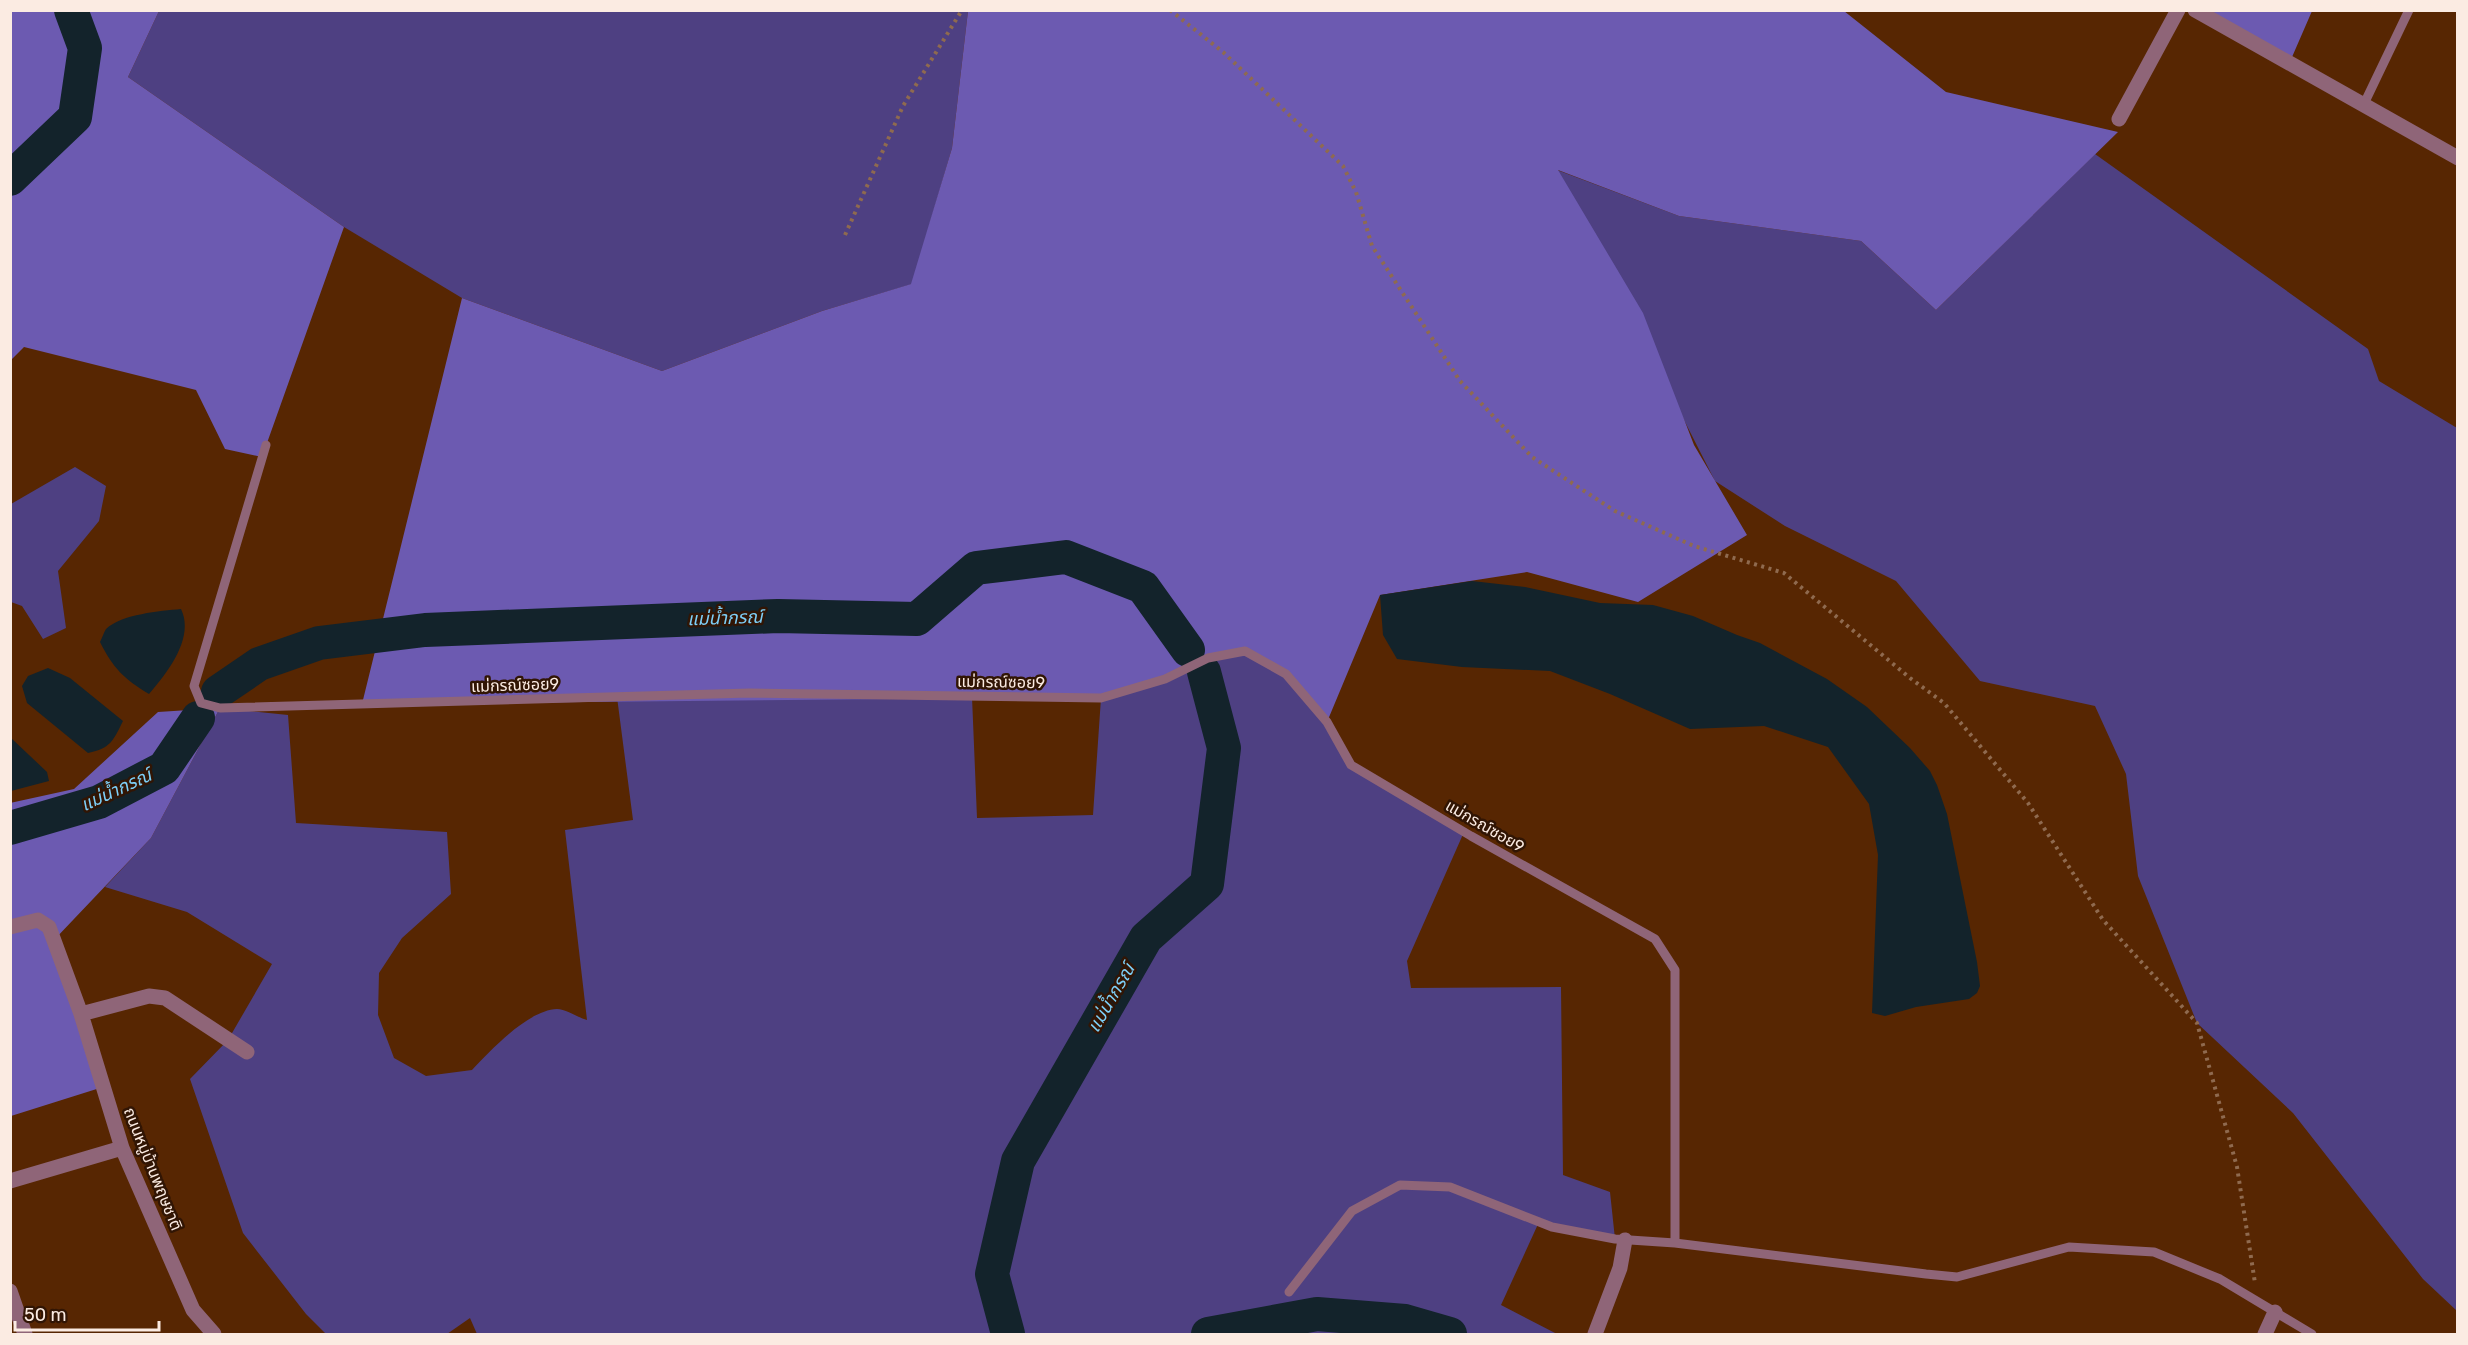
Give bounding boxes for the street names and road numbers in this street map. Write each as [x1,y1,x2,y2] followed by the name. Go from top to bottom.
[957,672,1045,692] street label: แม่กรณ์ซอย9
[471,674,559,696] street label: แม่กรณ์ซอย9
[1442,796,1528,856] street label: แม่กรณ์ซอย9
[120,1105,186,1233] street label: ถนนหมู่บ้านพฤษชาติ

